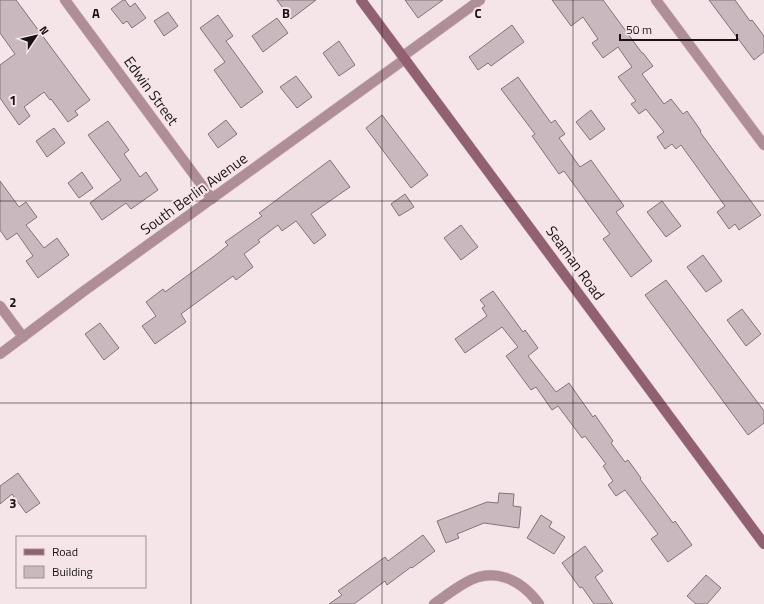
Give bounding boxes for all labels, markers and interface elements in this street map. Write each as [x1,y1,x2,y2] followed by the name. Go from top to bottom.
[92,3,100,23] text: A
[282,3,290,23] text: B
[474,3,482,23] text: C
[16,16,56,56] north arrow
[620,16,737,42] scale bar
[626,20,652,39] text: 50 m
[35,23,53,38] text: N
[118,51,185,131] street label: Edwin Street
[9,90,17,110] text: 1
[135,147,252,240] street label: South Berlin Avenue
[541,221,610,305] street label: Seaman Road
[9,292,17,312] text: 2
[9,493,17,513] text: 3
[16,536,146,588] legend
[52,542,78,561] text: Road
[52,562,93,581] text: Building

